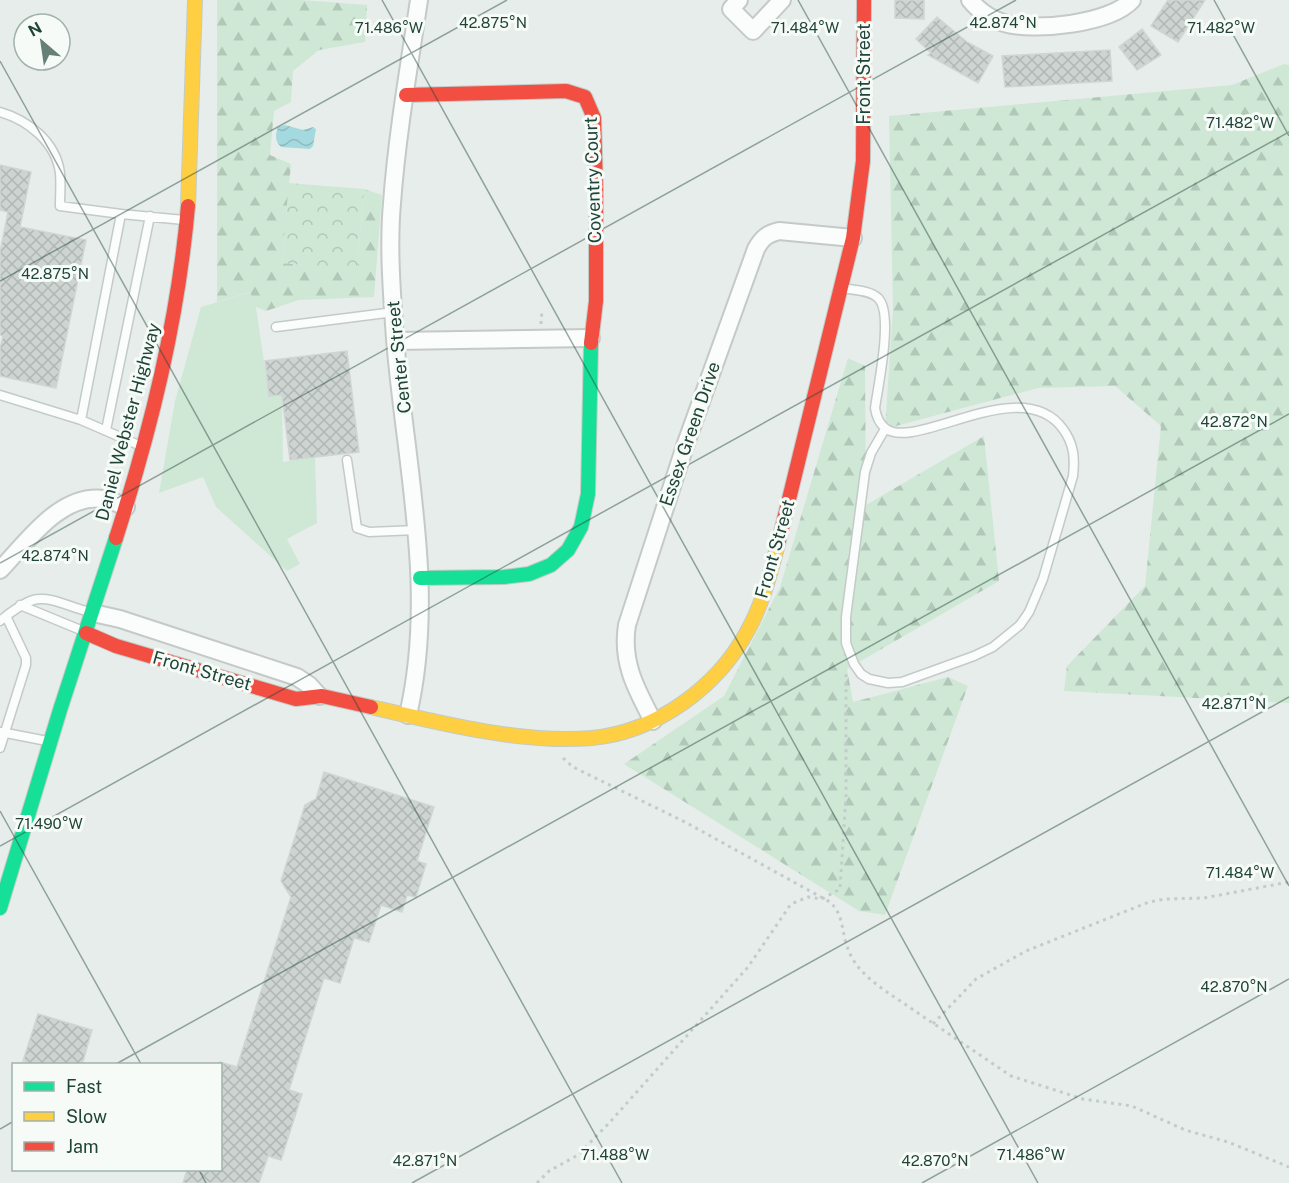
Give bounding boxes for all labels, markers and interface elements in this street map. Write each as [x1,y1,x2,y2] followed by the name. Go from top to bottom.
[12,12,72,72] north arrow
[459,14,527,31] text: 42.875°N
[969,14,1037,31] text: 42.874°N
[25,18,45,41] text: N
[355,19,423,36] text: 71.486°W
[771,19,839,36] text: 71.484°W
[1187,19,1255,36] text: 71.482°W
[853,23,874,125] street label: Front Street
[1206,114,1274,131] text: 71.482°W
[580,116,605,244] street label: Coventry Court
[21,265,89,282] text: 42.875°N
[382,300,415,415] street label: Center Street
[91,320,164,523] street label: Daniel Webster Highway
[655,359,724,509] street label: Essex Green Drive
[1200,413,1268,430] text: 42.872°N
[750,497,799,601] street label: Front Street
[21,547,89,564] text: 42.874°N
[150,646,254,695] street label: Front Street
[1202,695,1266,712] text: 42.871°N
[15,815,83,832] text: 71.490°W
[1206,864,1274,881] text: 71.484°W
[1200,978,1268,995] text: 42.870°N
[12,1063,222,1171] legend
[66,1076,102,1097] text: Fast
[66,1106,107,1127] text: Slow
[66,1136,99,1157] text: Jam
[581,1146,649,1163] text: 71.488°W
[997,1146,1065,1163] text: 71.486°W
[393,1152,457,1169] text: 42.871°N
[901,1152,969,1169] text: 42.870°N

